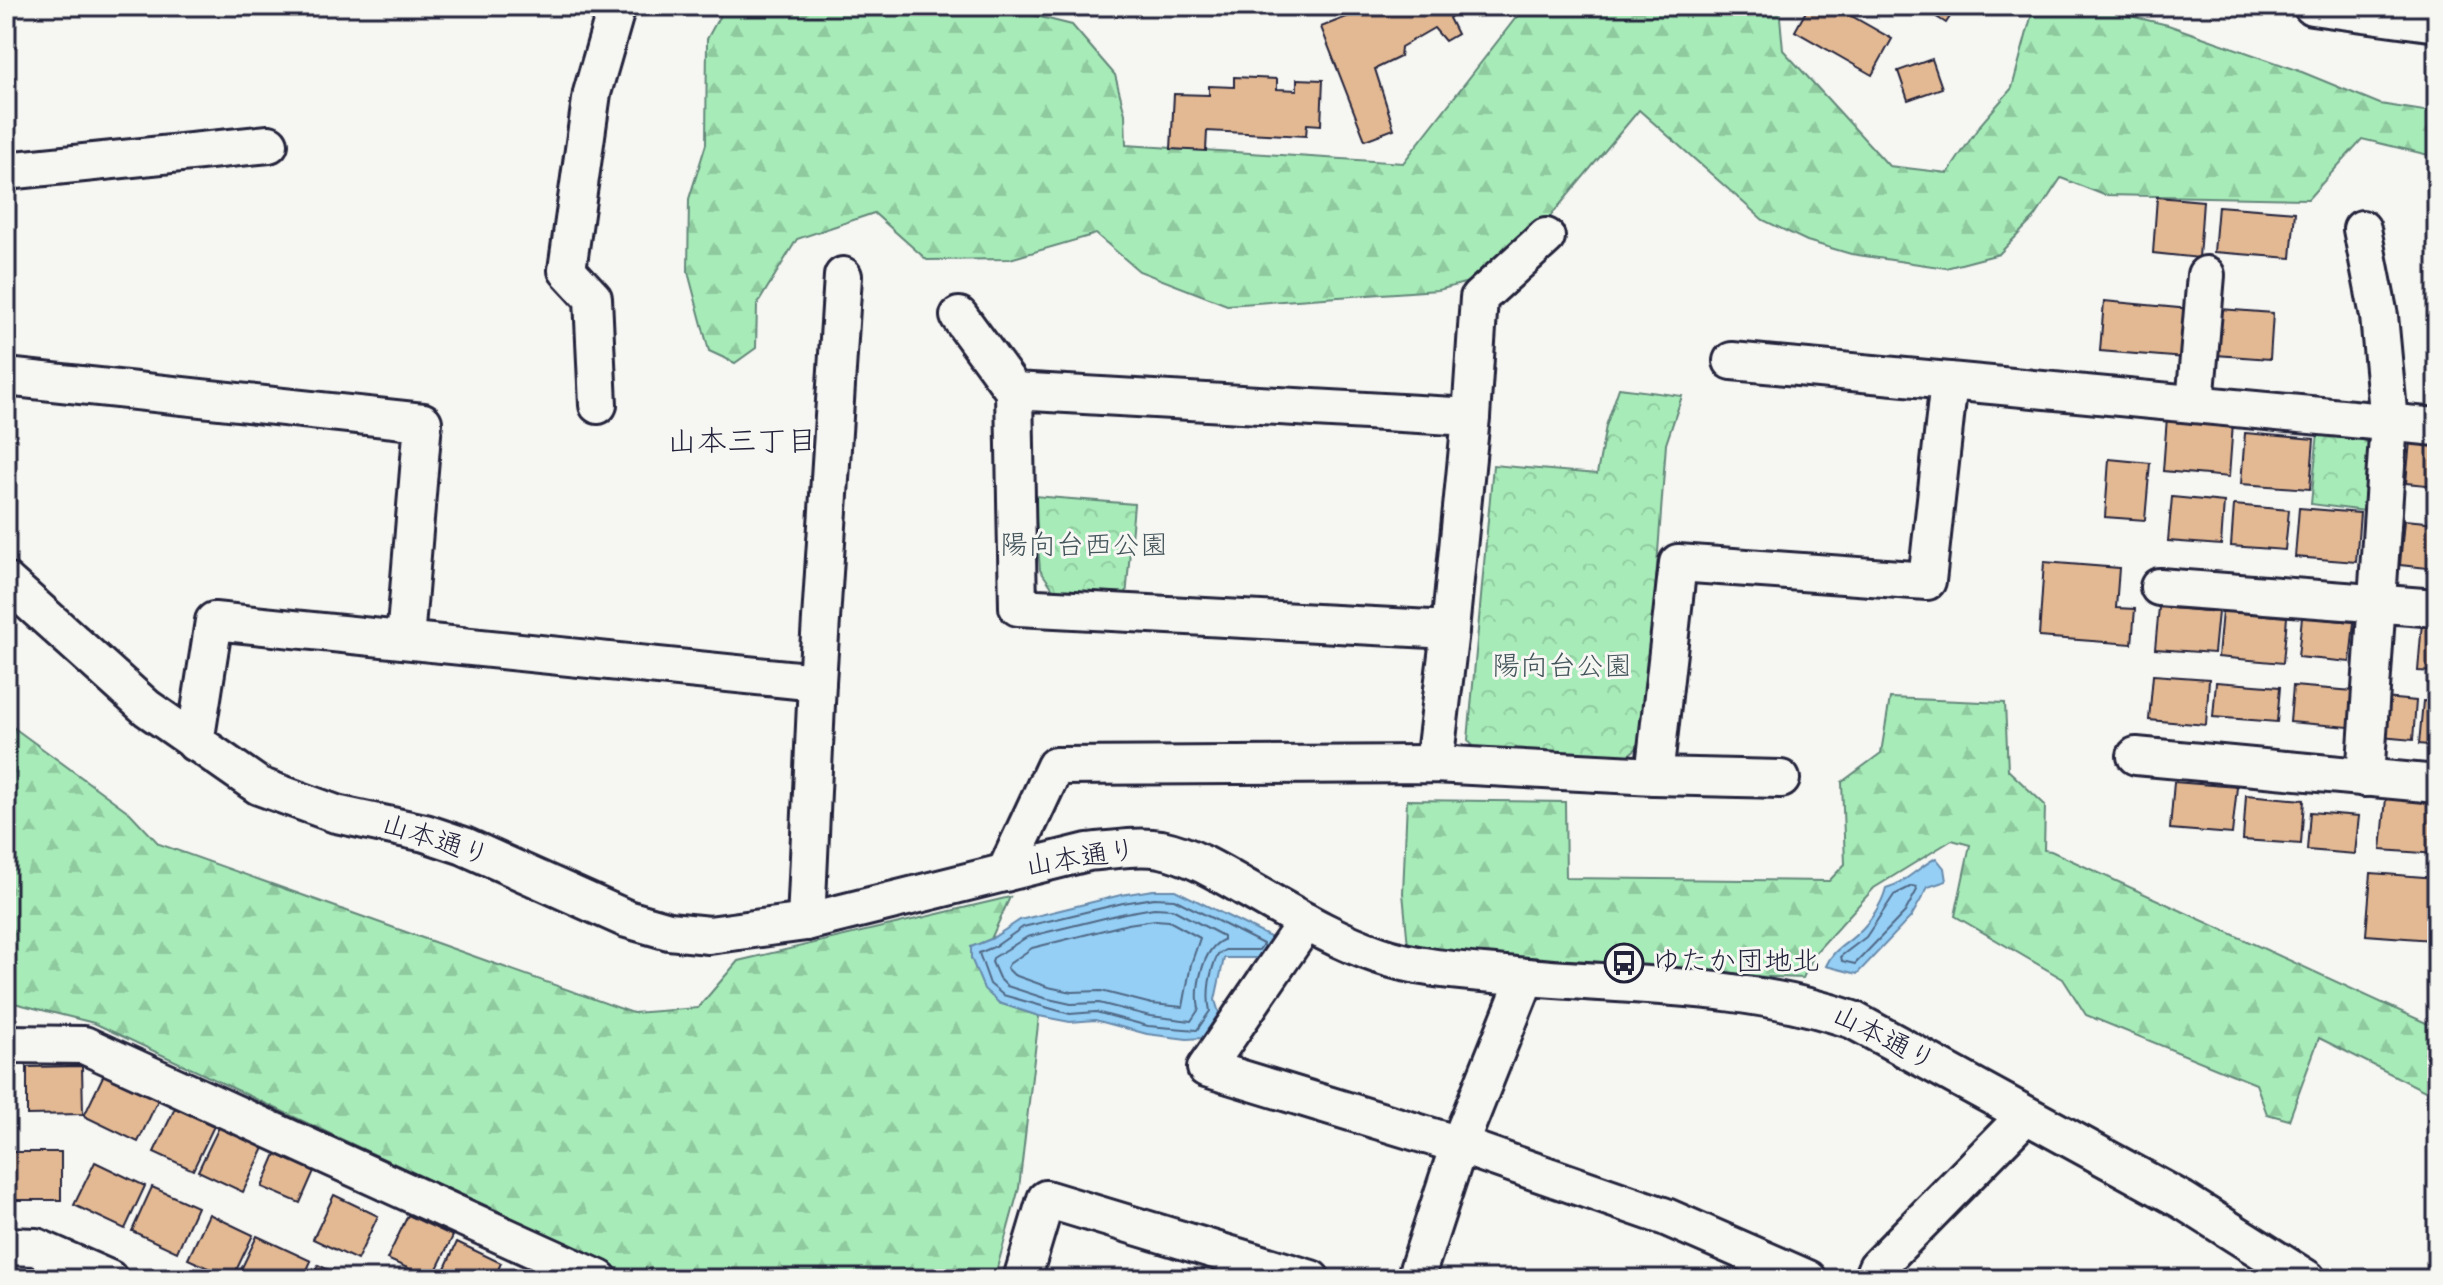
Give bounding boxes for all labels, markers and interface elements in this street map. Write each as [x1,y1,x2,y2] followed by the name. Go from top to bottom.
[667,422,817,466] district label: 山本三丁目
[1000,527,1168,568] park label: 陽向台西公園
[1492,648,1632,689] park label: 陽向台公園
[375,805,495,879] street label: 山本通り
[1022,831,1140,889] street label: 山本通り
[1603,942,1645,984] bus stop icon: ゆたか団地北
[1652,943,1820,984] place label: ゆたか団地北
[1824,996,1942,1084] street label: 山本通り

